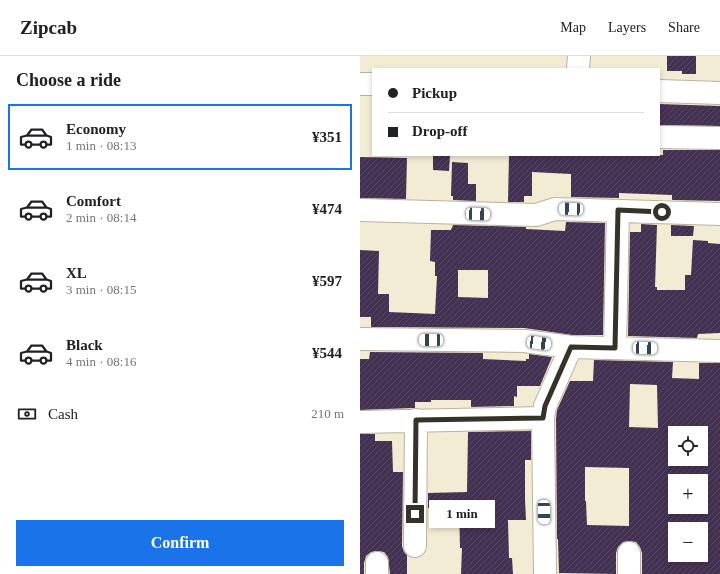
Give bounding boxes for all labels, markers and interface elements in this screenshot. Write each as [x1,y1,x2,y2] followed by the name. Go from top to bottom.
[20,17,77,38] text: Zipcab
[560,20,586,35] text: Map
[608,20,646,35] text: Layers
[668,20,700,35] text: Share
[16,70,121,90] text: Choose a ride
[412,85,457,101] text: Pickup
[18,119,54,155] icon: car
[66,121,126,137] text: Economy
[412,123,468,139] text: Drop-off
[312,129,342,145] text: ¥351
[66,138,136,153] text: 1 min · 08:13
[18,191,54,227] icon: car
[66,193,121,209] text: Comfort
[312,201,342,217] text: ¥474
[559,203,583,215] car
[653,203,671,221] route start
[466,208,490,220] car
[66,210,136,225] text: 2 min · 08:14
[18,263,54,299] icon: car
[66,265,87,281] text: XL
[312,273,342,289] text: ¥597
[66,282,136,297] text: 3 min · 08:15
[419,334,443,346] car
[18,335,54,371] icon: car
[526,335,552,351] car
[66,337,103,353] text: Black
[633,342,657,354] car
[312,345,342,361] text: ¥544
[66,354,136,369] text: 4 min · 08:16
[16,403,38,425] icon: cash
[48,406,78,422] text: Cash
[311,406,344,421] text: 210 m
[668,426,708,562] map controls
[668,426,708,466] button: locate
[668,474,708,514] button: +
[429,500,495,528] callout: 1 min
[538,500,550,524] car
[406,505,424,523] route end
[446,506,478,521] text: 1 min
[16,520,344,566] button: Confirm
[668,522,708,562] button: −

